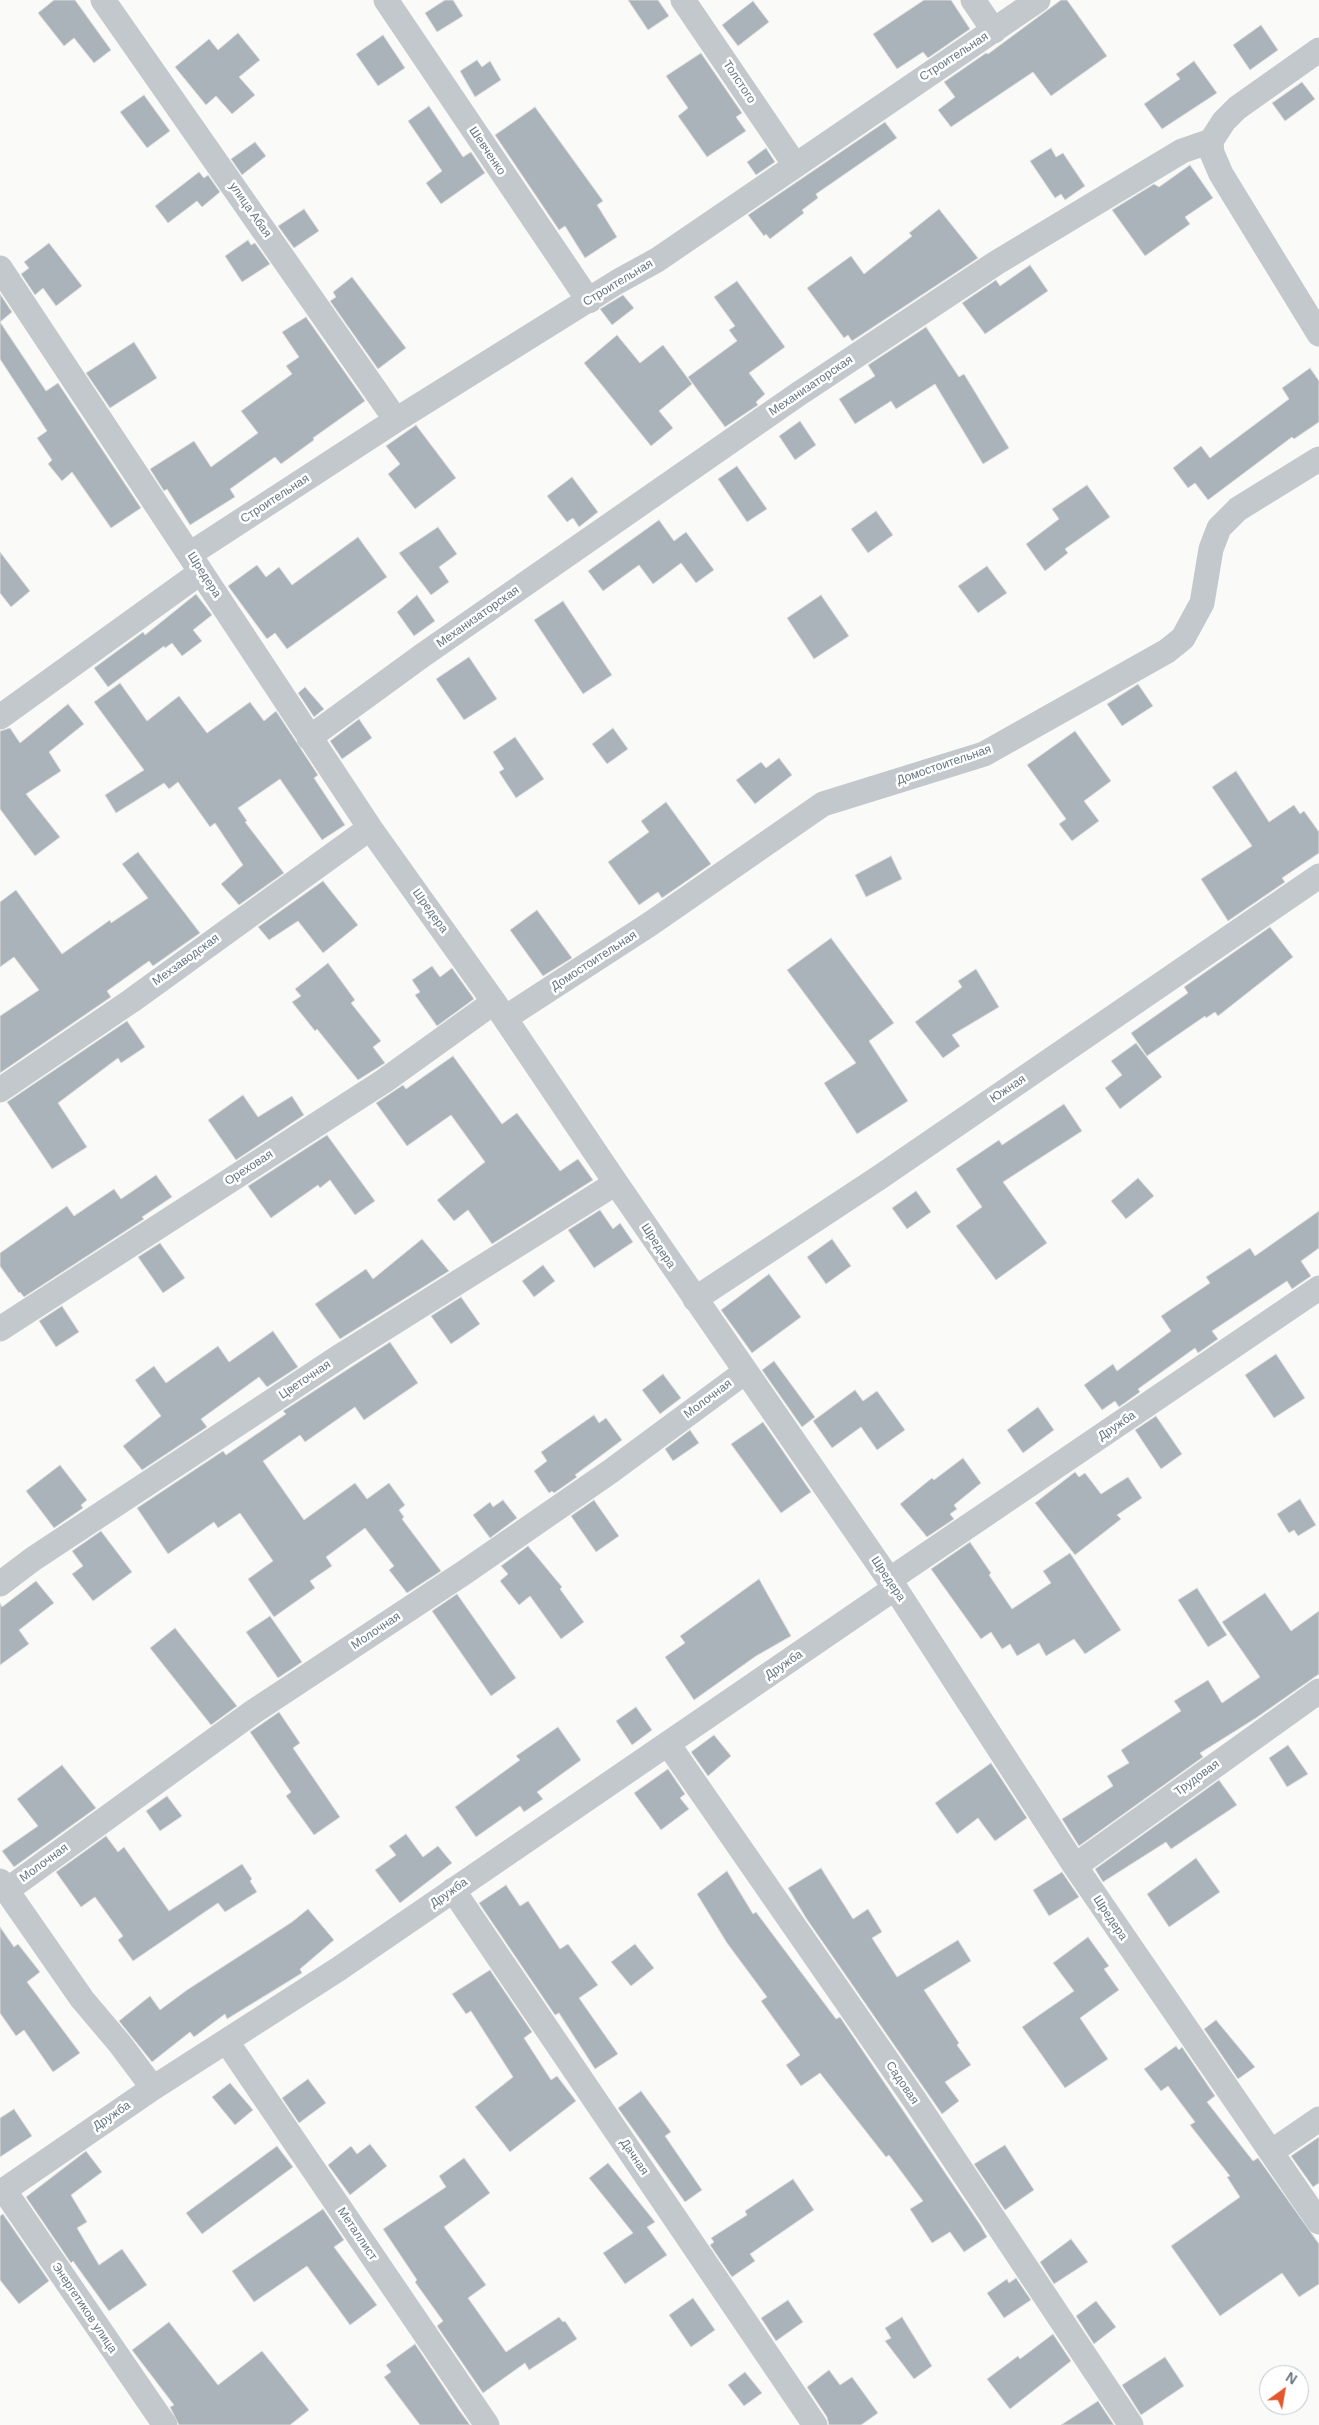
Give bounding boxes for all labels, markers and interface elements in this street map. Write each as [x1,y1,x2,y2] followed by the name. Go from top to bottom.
[917,29,991,85] street label: Строительная
[719,58,759,106] street label: Толстого
[466,124,508,178] street label: Шевченко
[226,180,274,240] street label: улица Абая
[580,257,656,309] street label: Строительная
[766,353,856,419] street label: Механизаторская
[238,471,312,527] street label: Строительная
[184,550,224,600] street label: Шредера
[434,583,522,651] street label: Механизаторская
[895,742,993,788] street label: Домостоительная
[409,886,451,936] street label: Шредера
[548,928,640,994] street label: Домостоительная
[150,931,222,989] street label: Мехзаводская
[987,1072,1029,1106] street label: Южная
[222,1147,276,1189] street label: Ореховая
[638,1221,678,1271] street label: Шредера
[276,1357,334,1403] street label: Цветочная
[681,1376,735,1422] street label: Молочная
[1095,1408,1139,1444] street label: Дружба
[868,1554,908,1604] street label: Шредера
[349,1609,403,1653] street label: Молочная
[762,1647,806,1683] street label: Дружба
[1172,1757,1222,1799] street label: Трудовая
[17,1841,71,1885] street label: Молочная
[428,1875,470,1911] street label: Дружба
[1090,1893,1130,1943] street label: Шредера
[882,2059,922,2107] street label: Садовая
[90,2098,134,2134] street label: Дружба
[617,2136,651,2178] street label: Дачная
[334,2205,380,2263] street label: Металлист
[48,2260,120,2356] street label: Энергетиков улица
[1259,2365,1309,2415] north arrow
[1283,2369,1300,2388] text: N

